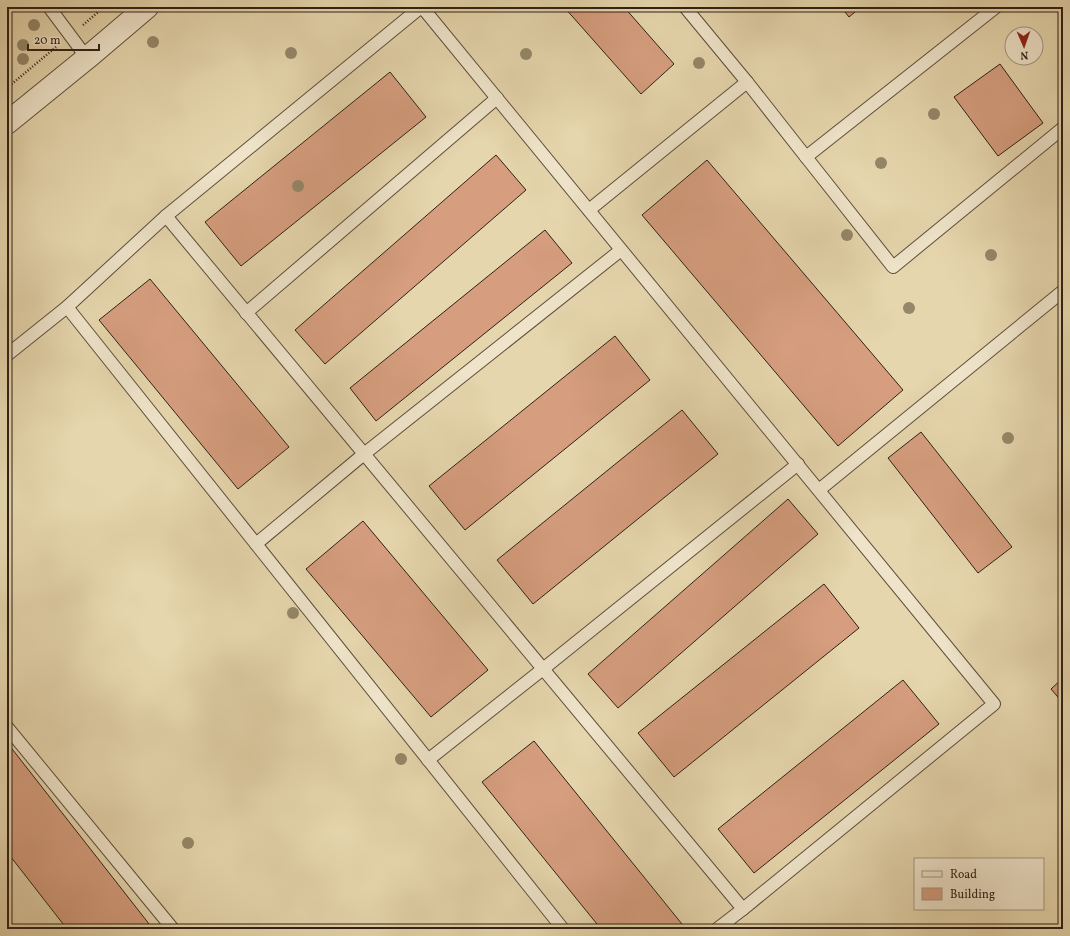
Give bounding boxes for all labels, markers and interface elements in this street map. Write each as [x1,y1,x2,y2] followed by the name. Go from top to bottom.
[28,26,99,52] scale bar
[1004,26,1044,66] north arrow
[34,33,61,49] text: 20 m
[1020,47,1029,62] text: N
[914,858,1044,910] legend
[950,867,977,883] text: Road
[950,887,995,903] text: Building

